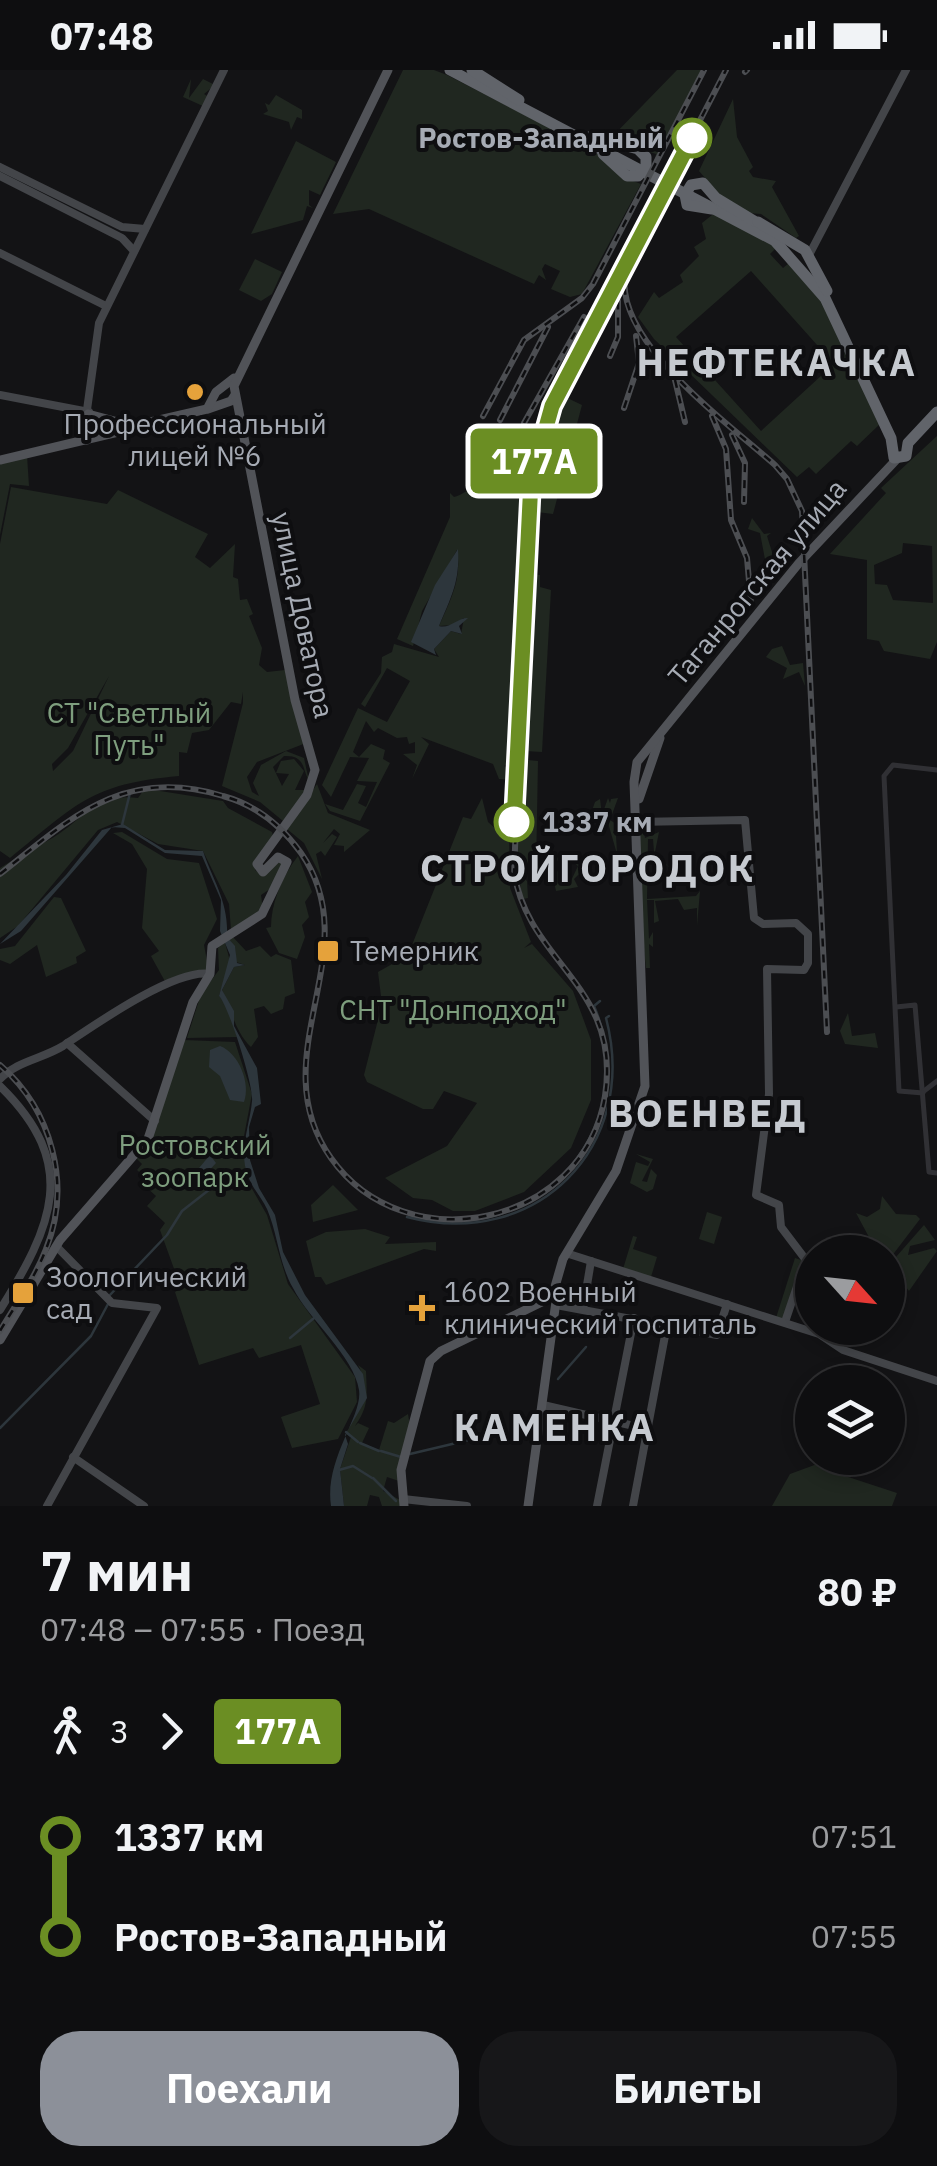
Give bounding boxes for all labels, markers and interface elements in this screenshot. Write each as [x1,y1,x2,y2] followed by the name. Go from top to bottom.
[50,11,154,60] text: 07:48
[418,119,664,156] place label: Ростов-Западный
[673,119,711,157] marker: Ростов-Западный
[636,337,918,386] district label: НЕФТЕКАЧКА
[184,381,206,403] marker: Профессиональный лицей №6
[63,405,327,474] place label: Профессиональный лицей №6
[464,428,604,494] line badge: 177А
[491,438,577,484] text: 177А
[659,471,854,693] street label: Таганрогская улица
[264,509,343,721] street label: улица Доватора
[47,694,211,763] park label: СТ "Светлый Путь"
[495,803,533,841] marker: 1337 км
[542,803,653,840] place label: 1337 км
[420,843,756,892] district label: СТРОЙГОРОДОК
[350,932,479,969] place label: Темерник
[315,938,341,964] marker: Темерник
[339,991,567,1028] park label: СНТ "Донподход"
[608,1088,808,1137] district label: ВОЕНВЕД
[119,1126,271,1195] park label: Ростовский зоопарк
[795,1235,905,1345] north arrow
[795,1235,905,1475] map controls
[46,1258,247,1327] place label: Зоологический сад
[444,1273,756,1342] place label: 1602 Военный клинический госпиталь
[10,1280,36,1306] marker: Зоологический сад
[409,1295,435,1321] marker: 1602 Военный клинический госпиталь
[795,1365,905,1475] button: layers
[454,1402,656,1451] district label: КАМЕНКА
[40,1535,193,1606] text: 7 мин
[817,1567,897,1616] text: 80 ₽
[40,1608,365,1650] text: 07:48 – 07:55 · Поезд
[40,1704,95,1759] icon: walk
[144,1704,199,1759] icon: forward
[234,1708,321,1754] text: 177А
[110,1710,129,1752] text: 3
[114,1812,264,1861] text: 1337 км
[811,1815,897,1857] text: 07:51
[114,1912,447,1961] text: Ростов-Западный
[811,1915,897,1957] text: 07:55
[40,2031,459,2146] button: Поехали
[479,2031,897,2146] button: Билеты

